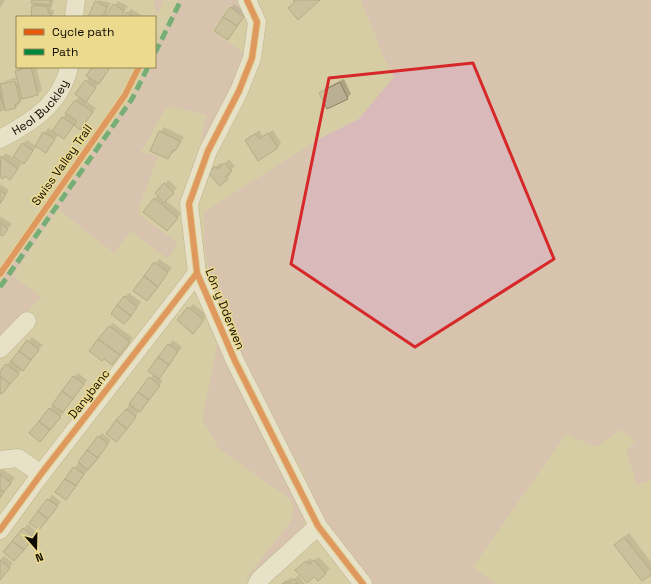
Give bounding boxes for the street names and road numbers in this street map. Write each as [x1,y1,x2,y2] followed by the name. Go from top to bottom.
[9,77,72,139] street label: Heol Buckley
[28,121,96,209] street label: Swiss Valley Trail
[201,266,249,352] street label: Lôn y Dderwen
[65,366,113,422] street label: Danybanc

